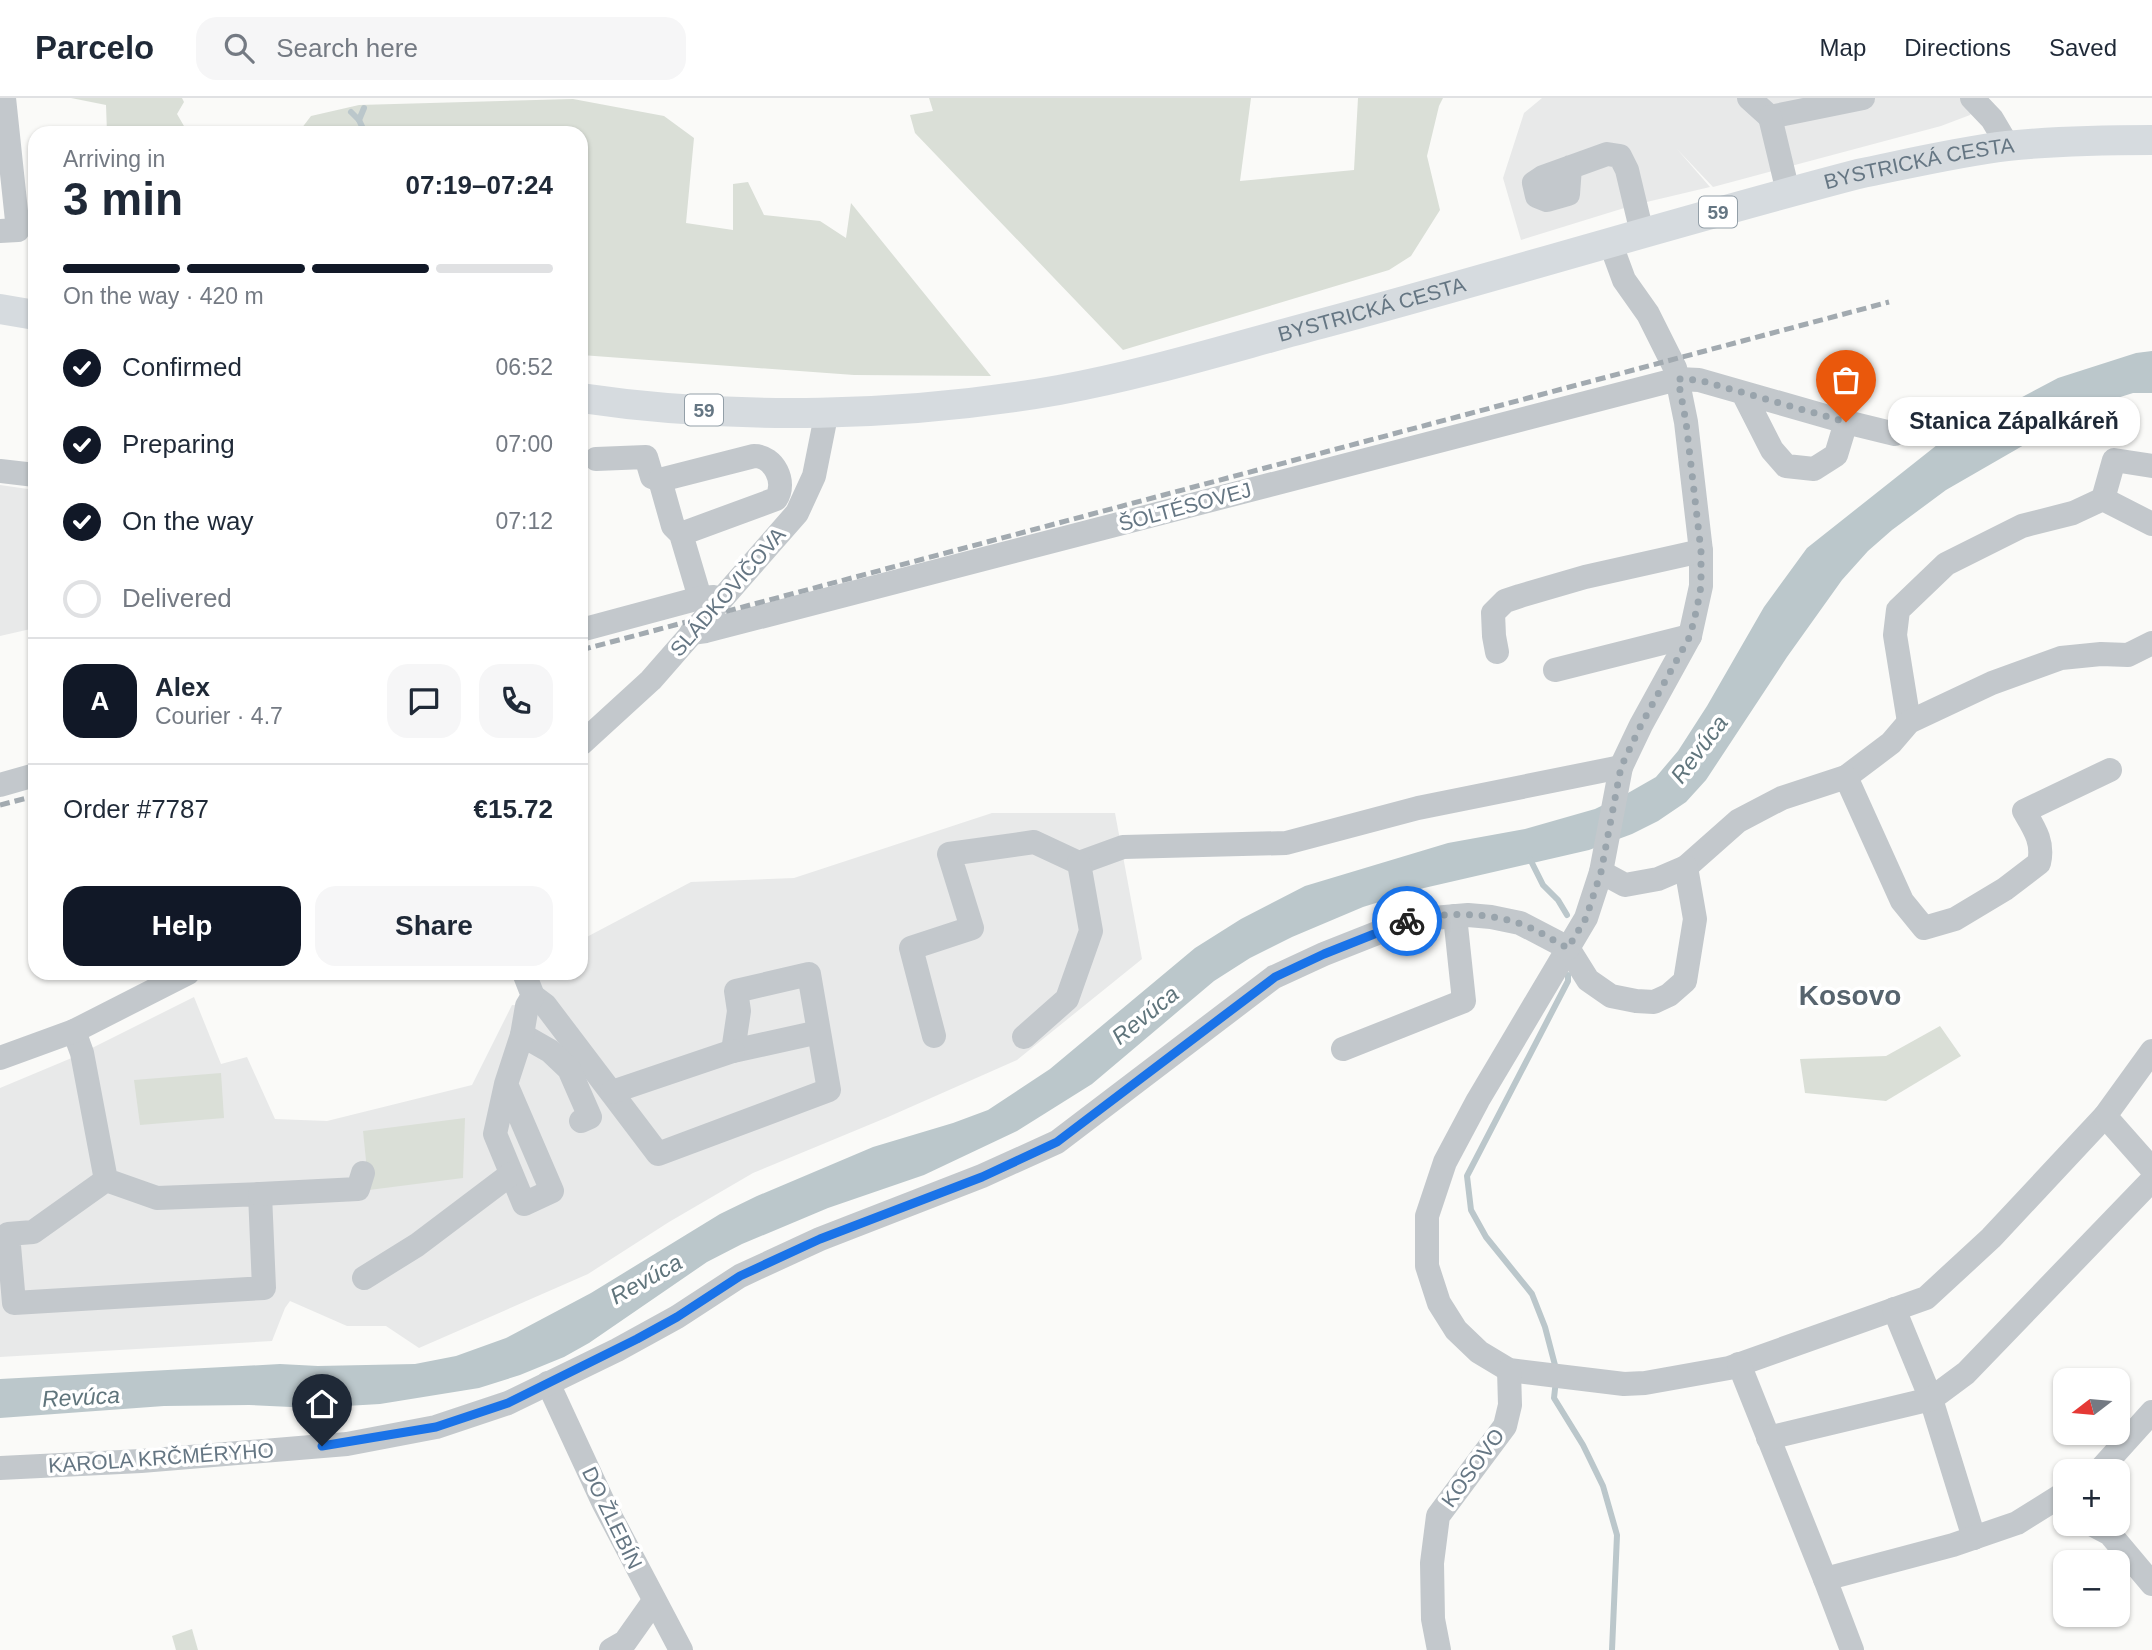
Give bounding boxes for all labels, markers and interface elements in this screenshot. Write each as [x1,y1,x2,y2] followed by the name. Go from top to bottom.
[196,17,686,80] search box
[35,29,154,66] text: Parcelo
[220,29,258,67] icon: search
[276,33,418,63] text: Search here
[1820,34,1866,61] text: Map
[1904,34,2011,61] text: Directions
[2049,34,2117,61] text: Saved
[1822,133,2015,193] street label: BYSTRICKÁ CESTA
[63,146,165,172] text: Arriving in
[406,170,553,200] text: 07:19–07:24
[63,173,183,225] text: 3 min
[1699,196,1737,228] road number: 59
[1275,272,1468,346] street label: BYSTRICKÁ CESTA
[63,283,264,309] text: On the way · 420 m
[63,349,101,387] icon: check
[1816,350,1876,422] pin
[122,352,242,382] text: Confirmed
[495,354,553,380] text: 06:52
[1827,361,1865,399] icon: bag
[685,394,723,426] road number: 59
[1888,398,2140,446] callout: Stanica Zápalkáreň
[1909,408,2119,434] text: Stanica Zápalkáreň
[63,426,101,464] icon: check
[122,429,235,459] text: Preparing
[495,431,553,457] text: 07:00
[1116,478,1254,535] street label: ŠOLTÉSOVEJ
[63,503,101,541] icon: check
[122,506,254,536] text: On the way
[495,508,553,534] text: 07:12
[665,523,790,661] street label: SLÁDKOVIČOVA
[122,583,232,613] text: Delivered
[387,664,461,738] button: chat
[479,664,553,738] button: phone
[155,672,210,702] text: Alex
[91,686,109,716] text: A
[155,703,283,729] text: Courier · 4.7
[1665,710,1733,788] water label: Revúca
[63,794,209,824] text: Order #7787
[473,794,553,824] text: €15.72
[63,886,301,966] button: Help
[315,886,553,966] button: Share
[1372,886,1442,956] courier
[1388,902,1426,940] icon: bike
[1107,980,1183,1050] water label: Revúca
[1799,980,1901,1011] district label: Kosovo
[606,1249,686,1309] water label: Revúca
[2053,1368,2130,1446] north arrow
[2053,1368,2130,1627] map controls
[292,1374,352,1446] pin
[41,1382,121,1412] water label: Revúca
[303,1385,341,1423] icon: home
[1437,1424,1509,1511] street label: KOSOVO
[47,1438,274,1477] street label: KAROLA KRČMÉRYHO
[2053,1459,2130,1536] button: +
[578,1463,647,1573] street label: DO ŽLEBÍN
[2053,1550,2130,1627] button: −

